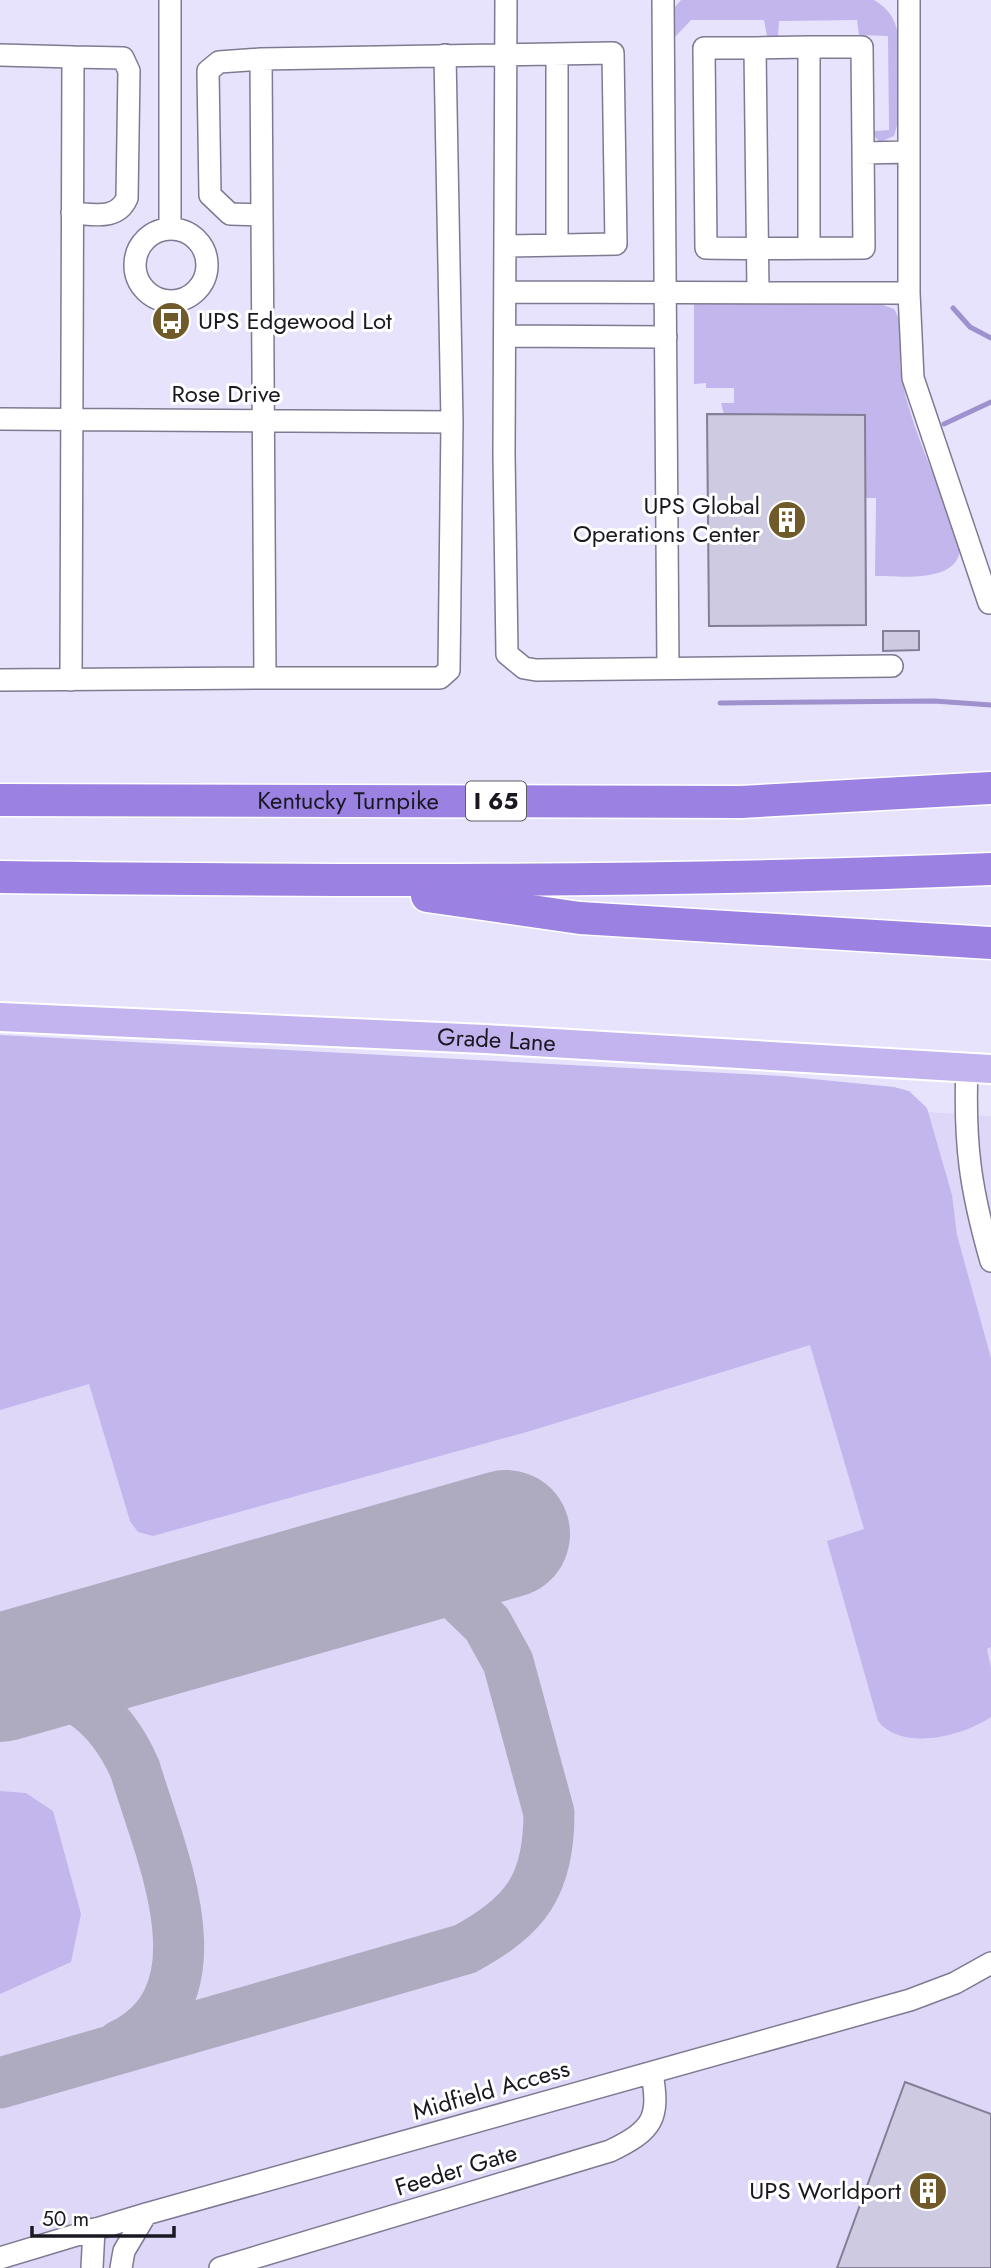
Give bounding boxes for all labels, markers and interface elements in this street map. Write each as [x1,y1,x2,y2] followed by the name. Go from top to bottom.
[150,300,192,342] bus stop icon: UPS Edgewood Lot
[198,303,392,338] place label: UPS Edgewood Lot
[171,376,281,411] street label: Rose Drive
[573,488,761,551] place label: UPS Global Operations Center
[766,499,808,541] building icon: UPS Global Operations Center
[466,782,526,820] road number: I 65
[257,783,439,818] street label: Kentucky Turnpike
[436,1019,557,1060] street label: Grade Lane
[408,2050,573,2129] street label: Midfield Access
[391,2134,521,2205] street label: Feeder Gate
[907,2170,949,2212] building icon: UPS Worldport
[749,2173,901,2208] place label: UPS Worldport
[32,2194,173,2238] scale bar
[42,2204,89,2234] text: 50 m

